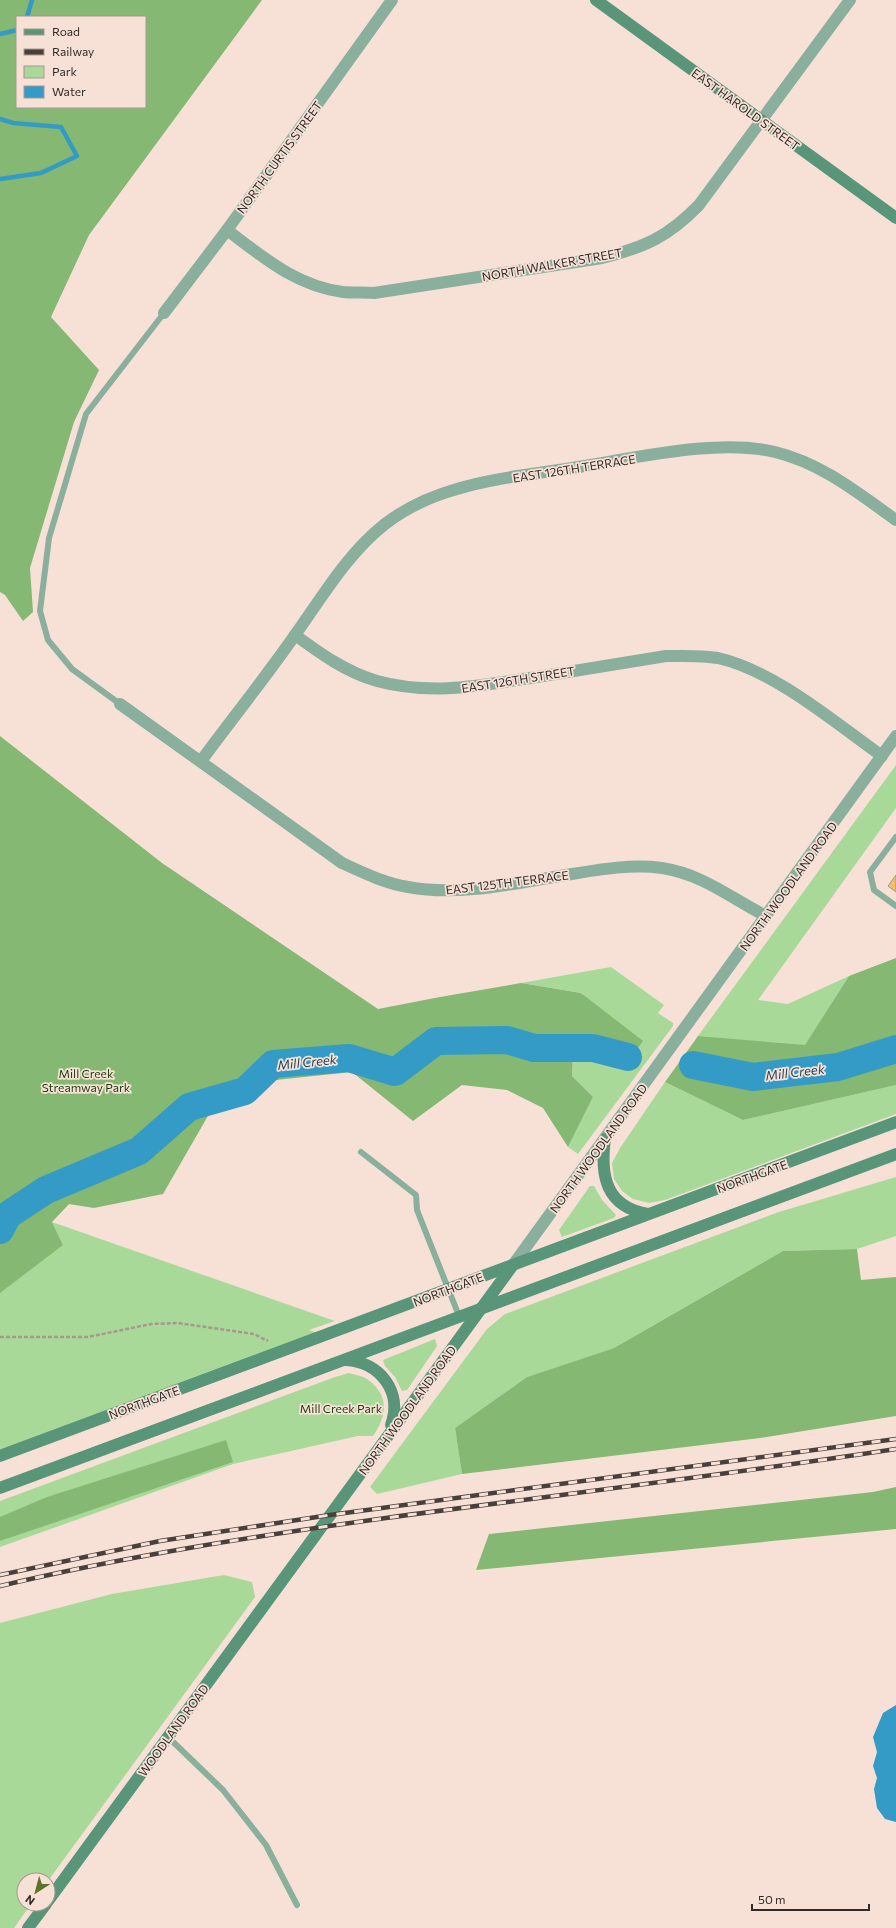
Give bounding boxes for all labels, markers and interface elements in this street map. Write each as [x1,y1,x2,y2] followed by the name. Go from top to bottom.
[16,16,146,108] legend
[52,24,80,38] text: Road
[52,44,94,58] text: Railway
[52,64,78,78] text: Park
[689,65,803,153] street label: EAST HAROLD STREET
[52,84,86,98] text: Water
[234,98,325,216] street label: NORTH CURTIS STREET
[481,245,624,283] street label: NORTH WALKER STREET
[512,451,636,485] street label: EAST 126TH TERRACE
[460,663,576,695] street label: EAST 126TH STREET
[737,819,840,953] street label: NORTH WOODLAND ROAD
[445,868,569,896] street label: EAST 125TH TERRACE
[277,1051,338,1073] water label: Mill Creek
[764,1060,826,1084] water label: Mill Creek
[42,1066,131,1094] park label: Mill Creek Streamway Park
[547,1081,650,1215] street label: NORTH WOODLAND ROAD
[715,1157,789,1195] street label: NORTHGATE
[411,1269,485,1309] street label: NORTHGATE
[356,1343,459,1477] street label: NORTH WOODLAND ROAD
[107,1383,181,1421] street label: NORTHGATE
[300,1401,383,1415] park label: Mill Creek Park
[135,1681,211,1779] street label: WOODLAND ROAD
[16,1872,56,1912] north arrow
[752,1886,869,1912] scale bar
[758,1892,786,1906] text: 50 m
[23,1893,37,1908] text: N

